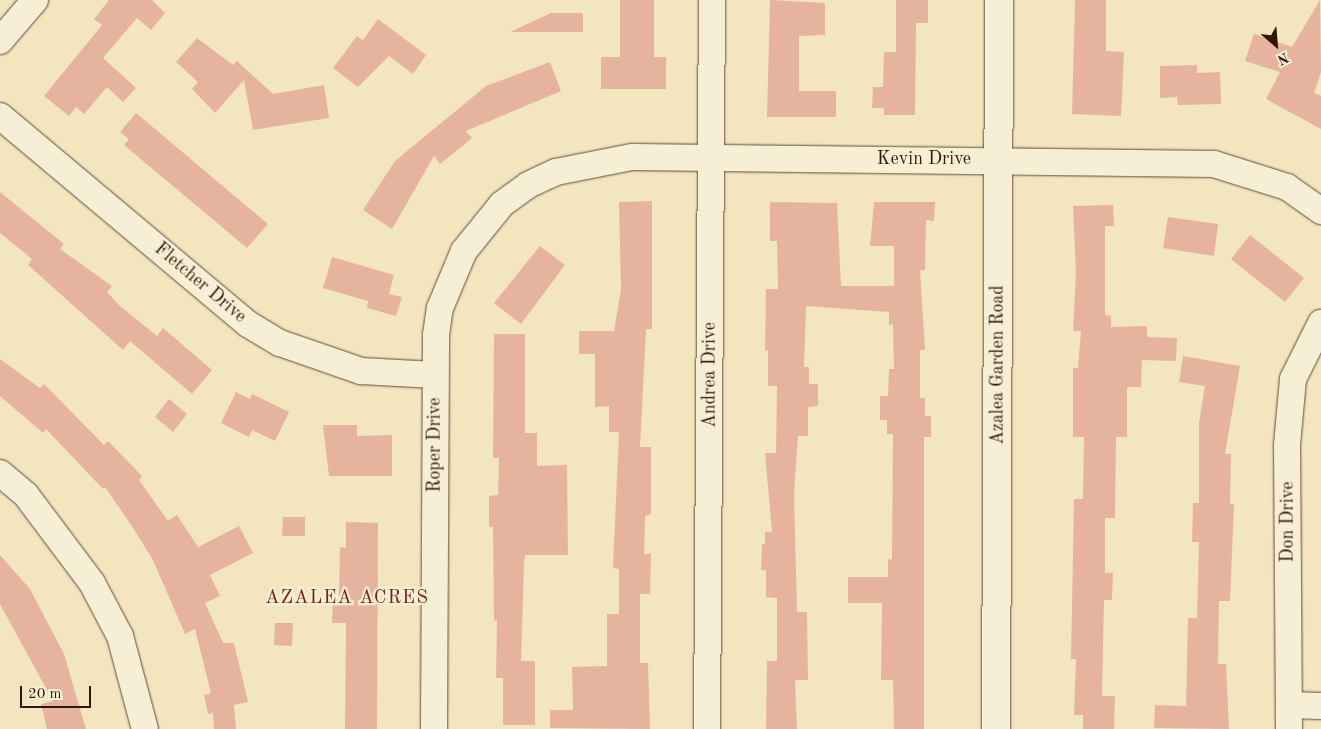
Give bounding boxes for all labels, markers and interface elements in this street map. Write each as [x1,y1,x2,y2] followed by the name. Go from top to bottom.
[1251,20,1301,70] north arrow
[1275,50,1291,67] text: N
[877,148,971,170] street label: Kevin Drive
[150,238,250,328] street label: Fletcher Drive
[987,285,1009,445] street label: Azalea Garden Road
[699,322,721,428] street label: Andrea Drive
[424,397,446,493] street label: Roper Drive
[1277,482,1299,562] street label: Don Drive
[264,588,430,610] district label: AZALEA ACRES
[22,676,94,708] scale bar
[28,687,62,702] text: 20 m

